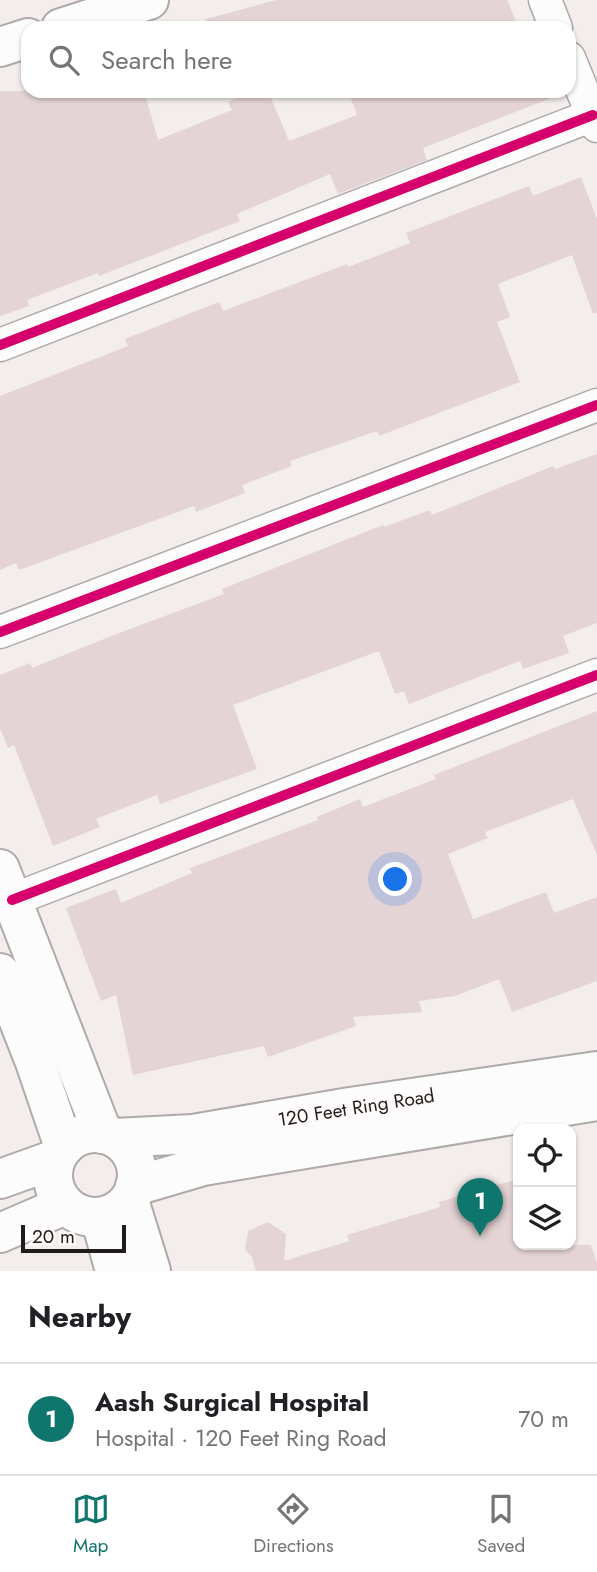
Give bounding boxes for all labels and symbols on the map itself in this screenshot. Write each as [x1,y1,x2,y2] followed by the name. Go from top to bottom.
[378,862,412,896] your location
[276,1082,436,1133] street label: 120 Feet Ring Road
[457,1178,503,1236] pin: 1
[21,1222,126,1254] scale bar

